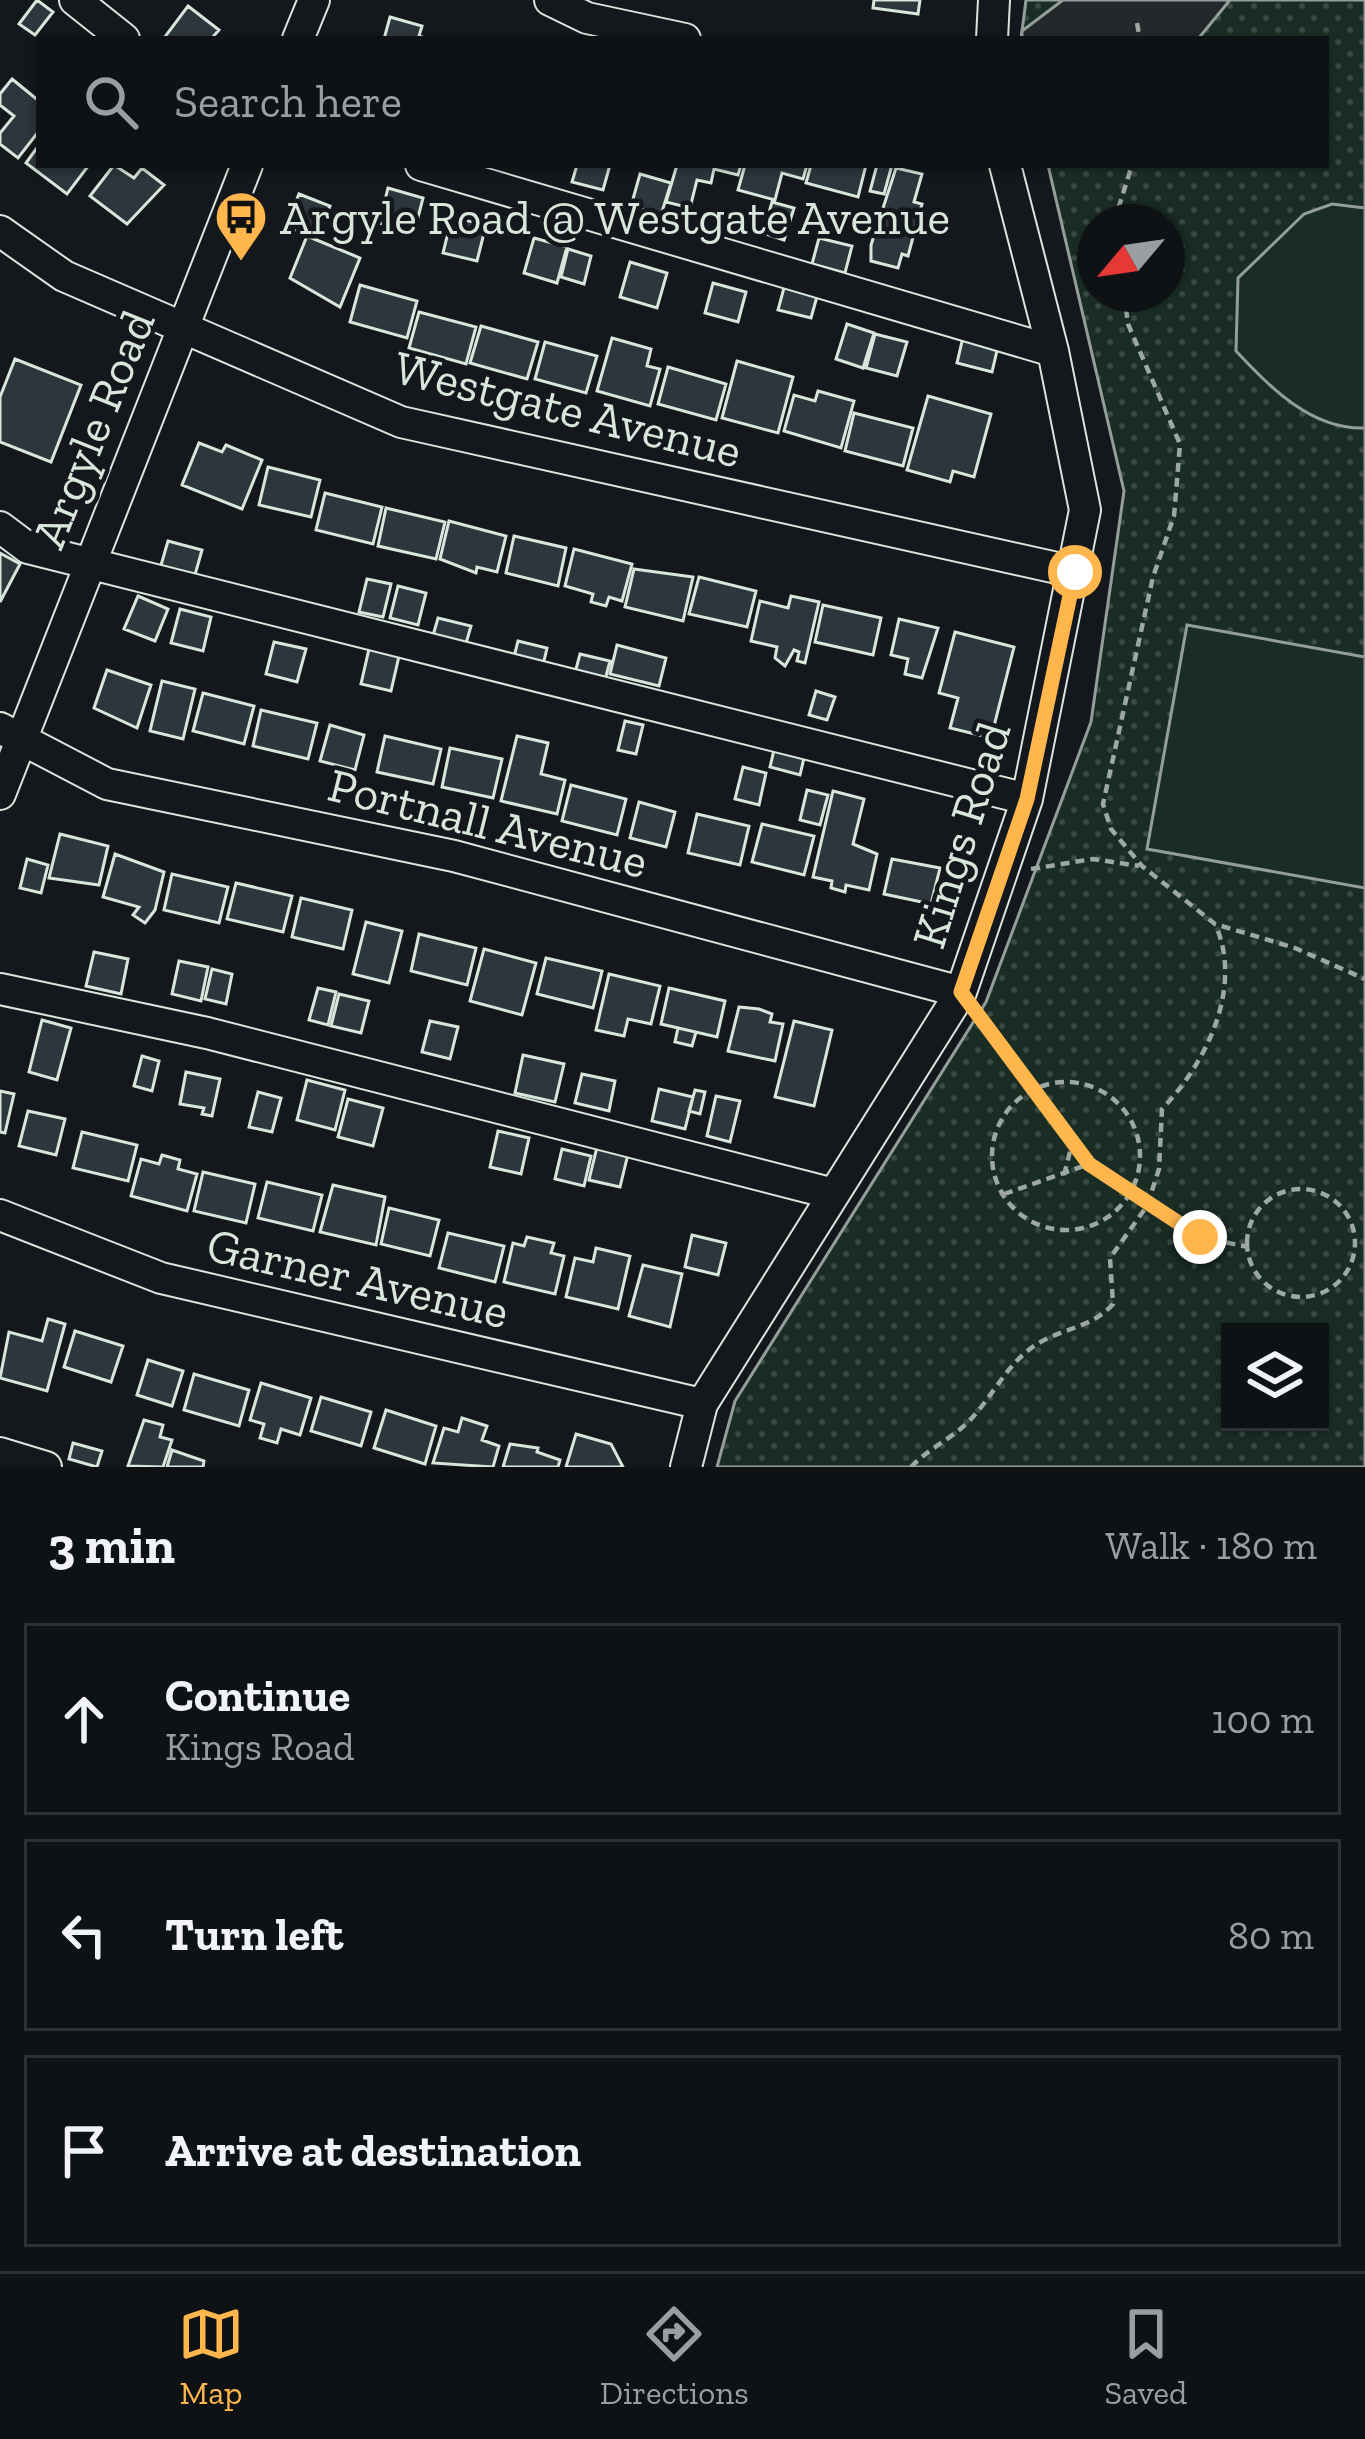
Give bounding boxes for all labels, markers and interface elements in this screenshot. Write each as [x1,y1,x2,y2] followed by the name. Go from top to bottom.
[36,36,1329,168] search box
[78,69,144,135] icon: search
[174,75,402,129] text: Search here
[213,189,269,263] bus stop icon: Argyle Road @ Westgate Avenue
[280,189,950,246] place label: Argyle Road @ Westgate Avenue
[1077,204,1185,312] north arrow
[20,302,166,556] street label: Argyle Road
[389,338,747,480] street label: Westgate Avenue
[1048,545,1102,599] route start
[900,715,1022,955] street label: Kings Road
[323,756,653,890] street label: Portnall Avenue
[1173,1210,1227,1264] route end
[202,1216,514,1340] street label: Garner Avenue
[1221,1323,1329,1431] map controls
[1221,1323,1329,1431] button: layers
[48,1515,175,1576] text: 3 min
[1106,1522,1317,1569] text: Walk · 180 m
[165,1669,350,1723] text: Continue
[51,1686,117,1752] icon: ahead
[1212,1696,1314,1743] text: 100 m
[165,1723,354,1770] text: Kings Road
[51,1902,117,1968] icon: left
[165,1908,343,1962] text: Turn left
[1228,1912,1314,1959] text: 80 m
[51,2118,117,2184] icon: arrive
[165,2124,581,2178] text: Arrive at destination
[178,2301,244,2412] tab: Map
[600,2301,749,2412] tab: Directions
[1104,2301,1187,2412] tab: Saved

